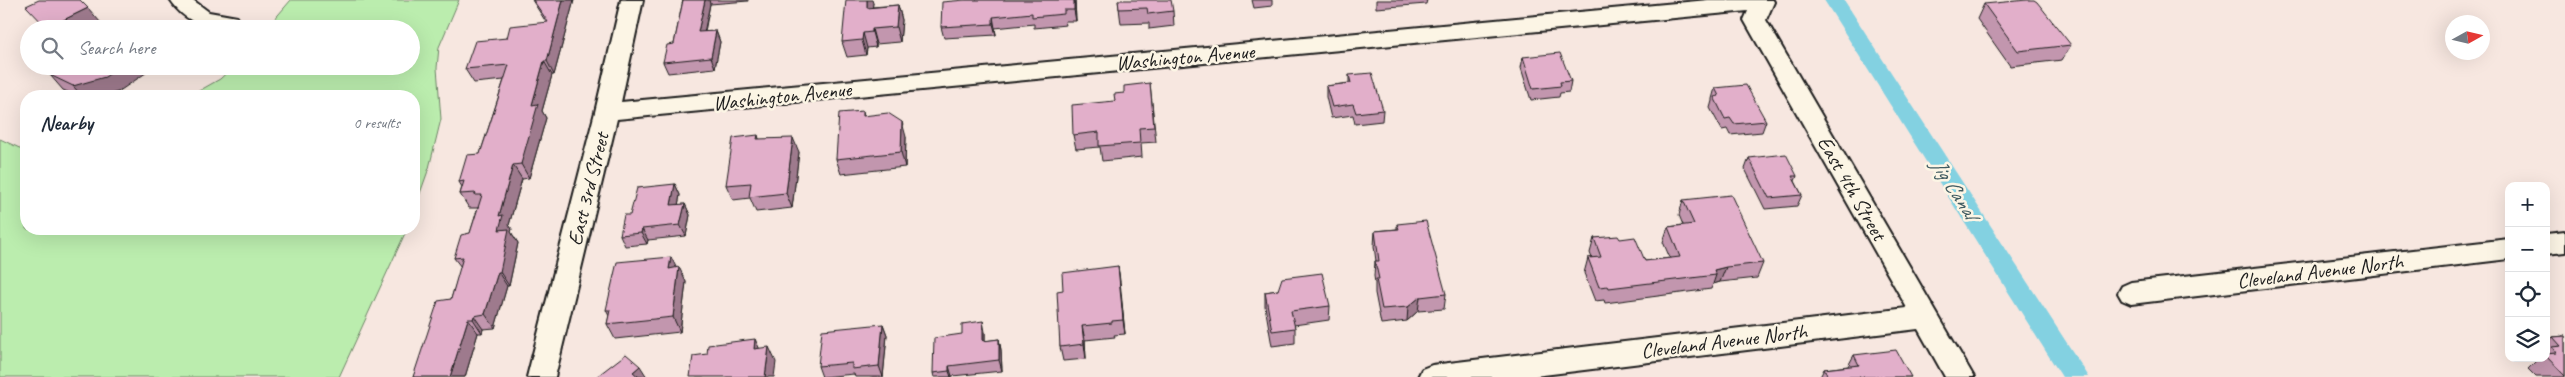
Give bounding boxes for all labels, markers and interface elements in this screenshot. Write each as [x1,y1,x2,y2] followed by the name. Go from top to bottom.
[2445,15,2490,60] north arrow
[20,20,420,75] search box
[38,34,66,62] icon: search
[78,36,155,60] text: Search here
[1115,38,1257,76] street label: Washington Avenue
[712,76,854,116] street label: Washington Avenue
[40,110,93,136] text: Nearby
[353,113,400,133] text: 0 results
[561,128,615,248] street label: East 3rd Street
[1812,131,1893,246] street label: East 4th Street
[1923,151,1988,230] water label: Jig Canal
[2505,182,2550,362] map controls
[2505,182,2550,227] button: +
[2505,227,2550,272] button: −
[2236,248,2406,294] street label: Cleveland Avenue North
[2505,272,2550,317] button: locate
[2505,317,2550,362] button: layers
[1640,318,1810,364] street label: Cleveland Avenue North

